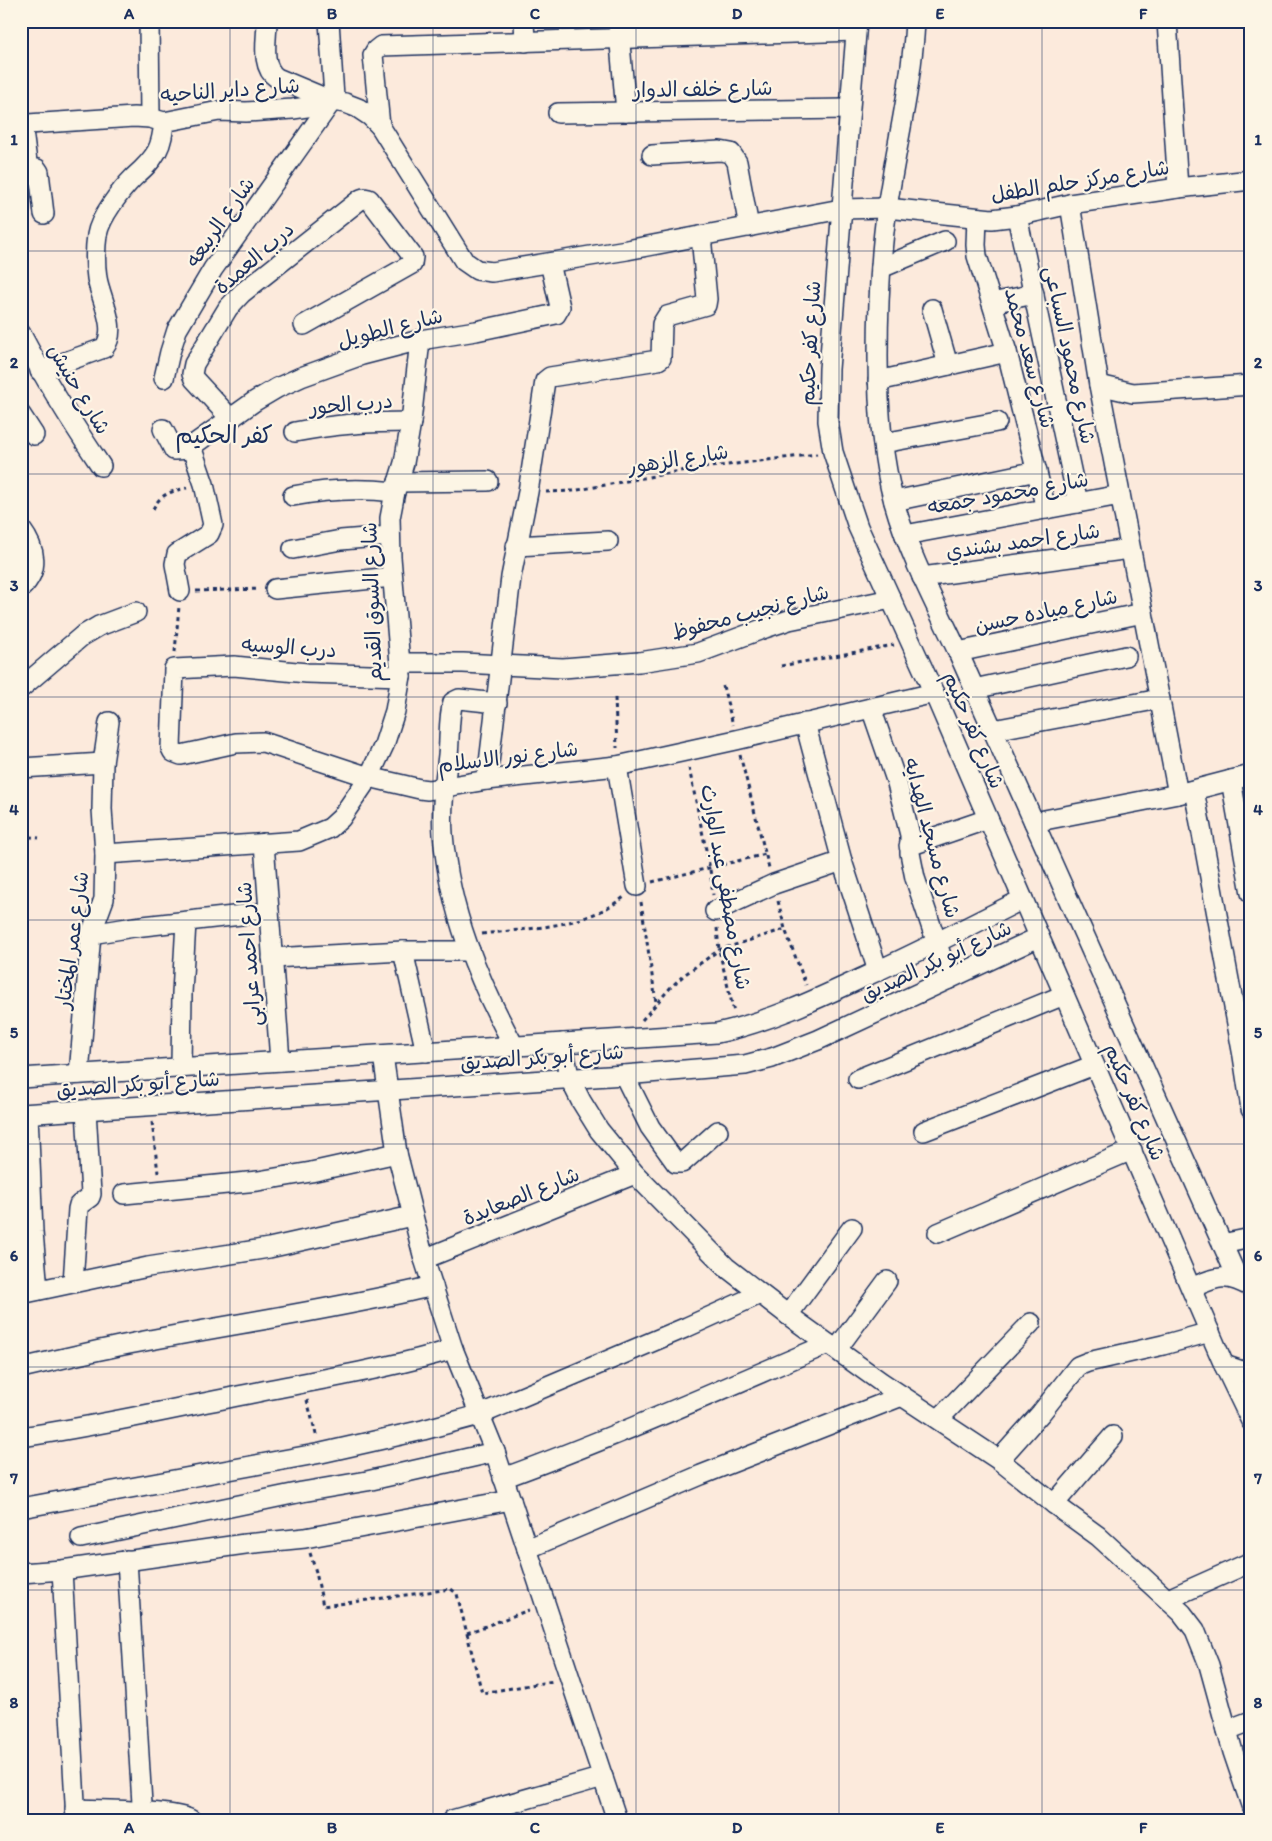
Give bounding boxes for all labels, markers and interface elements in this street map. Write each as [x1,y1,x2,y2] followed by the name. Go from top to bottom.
[123,4,135,23] text: A
[327,4,338,23] text: B
[530,4,541,23] text: C
[732,4,743,23] text: D
[936,4,945,23] text: E
[1139,4,1148,23] text: F
[159,72,301,110] street label: شارع داير الناحيه
[631,75,773,105] street label: شارع خلف الدوار
[10,130,18,149] text: 1
[1254,130,1262,149] text: 1
[989,154,1172,211] street label: شارع مركز حلم الطفل
[179,172,262,273] street label: شارع الربيعه
[209,216,299,300] street label: درب العمدة
[1036,264,1102,447] street label: شارع محمود السباعى
[794,280,829,406] street label: شارع كفر حكيم
[997,285,1061,432] street label: شارع سعد محمد
[334,302,446,356] street label: شارع الطويل
[40,339,116,440] street label: شارع حنيش
[10,353,19,372] text: 2
[1254,353,1263,372] text: 2
[306,387,394,421] street label: درب الحور
[175,420,273,453] district label: كفر الحكيم
[625,438,731,482] street label: شارع الزهور
[925,466,1091,522] street label: شارع محمود جمعه
[944,517,1102,567] street label: شارع احمد بشندي
[356,522,391,682] street label: شارع السوق القديم
[10,576,19,595] text: 3
[1254,576,1263,595] text: 3
[668,578,832,648] street label: شارع نجيب محفوظ
[972,583,1120,641] street label: شارع مياده حسن
[240,631,338,664] street label: درب الوسيه
[935,667,1010,794] street label: شارع كفر حكيم
[436,735,580,781] street label: شارع نور الاسلام
[896,755,966,922] street label: شارع مسجد الهدايه
[693,782,757,992] street label: شارع مصطفى عبد الوارث
[9,800,19,819] text: 4
[1253,800,1263,819] text: 4
[49,870,96,1013] street label: شارع عمر المختار
[231,881,269,1027] street label: شارع احمد عرابى
[856,915,1017,1009] street label: شارع أبو بكر الصديق
[10,1023,19,1042] text: 5
[1254,1023,1263,1042] text: 5
[459,1038,625,1078] street label: شارع أبو بكر الصديق
[1096,1039,1171,1166] street label: شارع كفر حكيم
[55,1065,221,1105] street label: شارع أبو بكر الصديق
[459,1161,584,1233] street label: شارع الصعايدة
[10,1246,19,1265] text: 6
[1254,1246,1263,1265] text: 6
[9,1469,18,1488] text: 7
[1253,1469,1262,1488] text: 7
[10,1693,19,1712] text: 8
[1254,1693,1263,1712] text: 8
[123,1818,135,1837] text: A
[327,1818,338,1837] text: B
[530,1818,541,1837] text: C
[732,1818,743,1837] text: D
[936,1818,945,1837] text: E
[1139,1818,1148,1837] text: F

